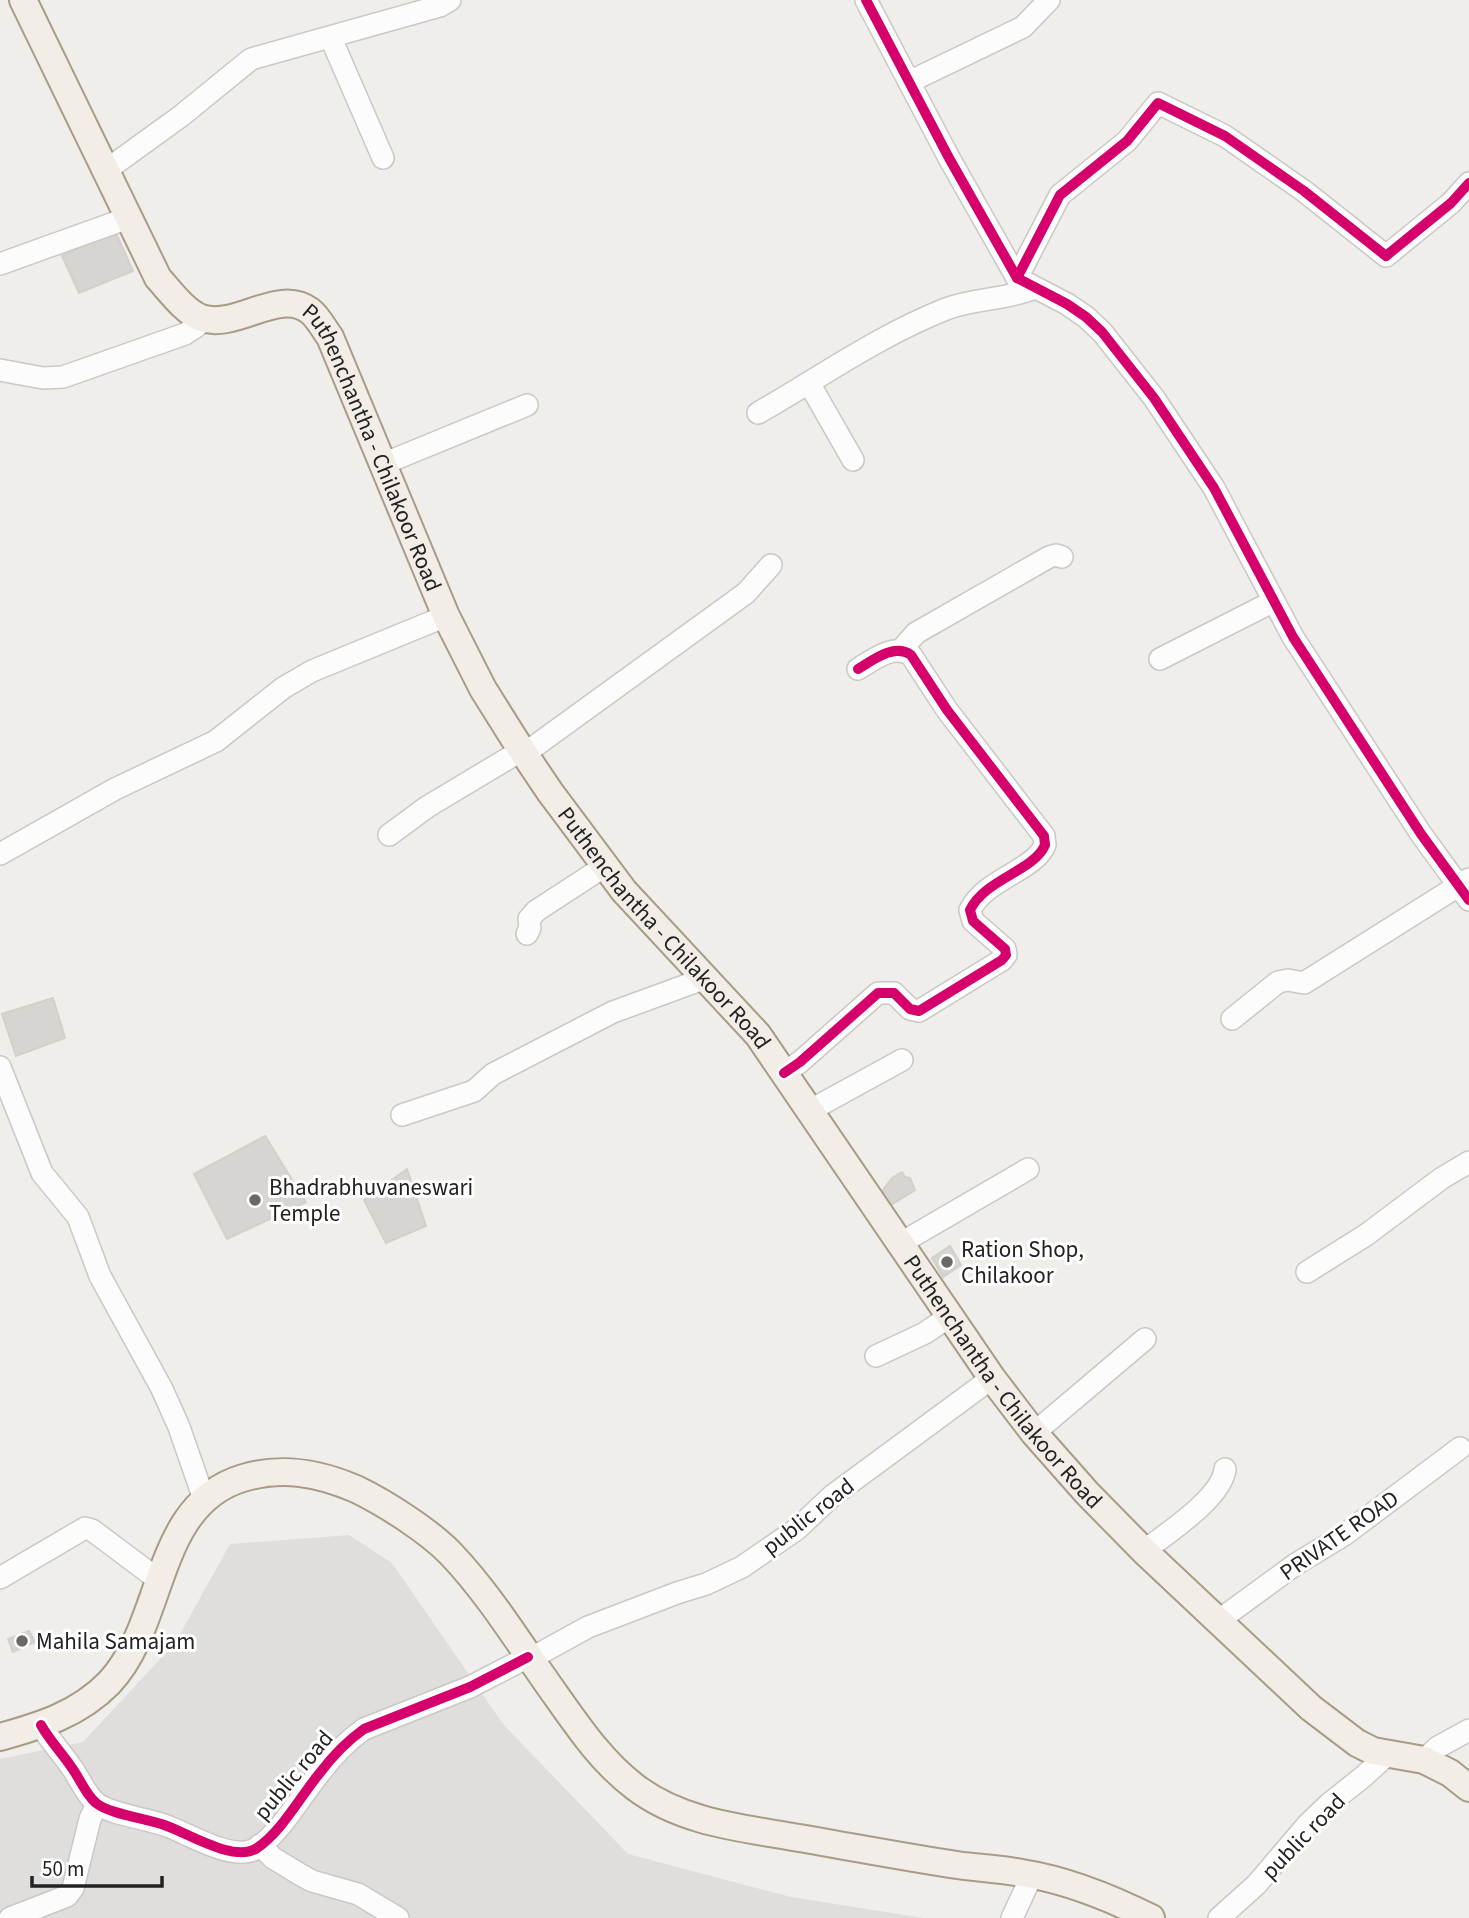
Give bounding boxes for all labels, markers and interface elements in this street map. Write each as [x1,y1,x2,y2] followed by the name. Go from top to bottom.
[295,295,450,596] street label: Puthenchantha - Chilakoor Road
[550,800,779,1056] street label: Puthenchantha - Chilakoor Road
[269,1171,473,1230] place label: Bhadrabhuvaneswari Temple
[247,1192,263,1208] marker: Bhadrabhuvaneswari Temple
[961,1233,1084,1292] place label: Ration Shop, Chilakoor
[895,1248,1110,1516] street label: Puthenchantha - Chilakoor Road
[939,1254,955,1270] marker: Ration Shop, Chilakoor
[755,1470,861,1563] street label: public road
[1273,1482,1406,1589] street label: PRIVATE ROAD
[36,1625,195,1658] place label: Mahila Samajam
[14,1633,30,1649] marker: Mahila Samajam
[246,1723,341,1828] street label: public road
[1254,1786,1353,1887] street label: public road
[32,1844,161,1888] scale bar
[42,1854,84,1884] text: 50 m

